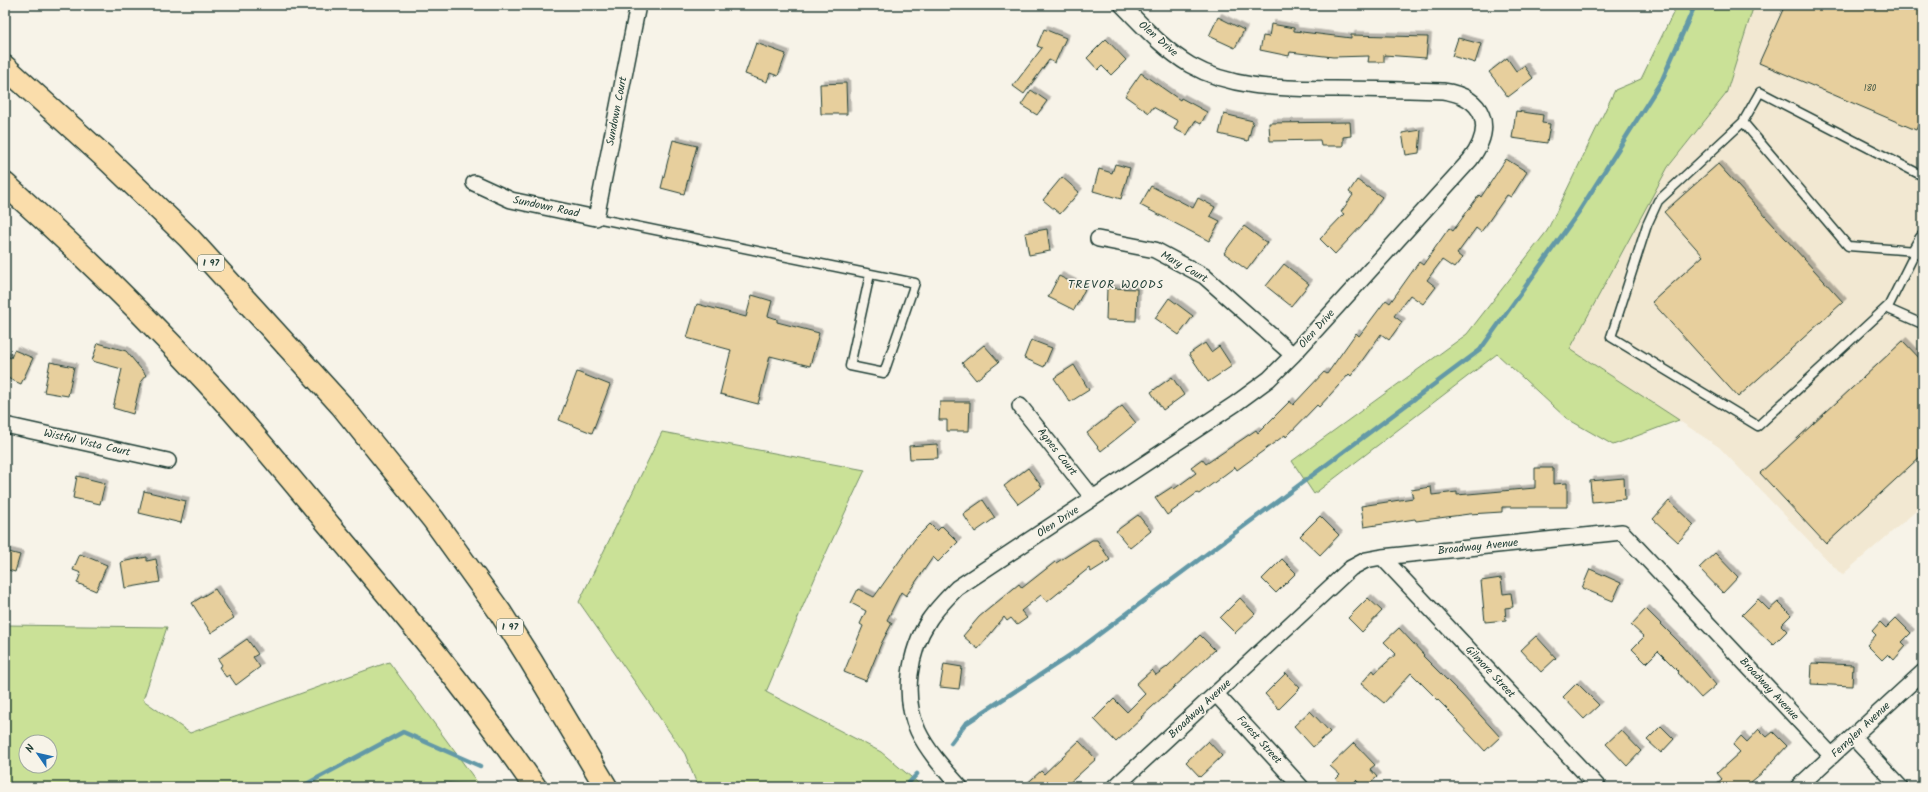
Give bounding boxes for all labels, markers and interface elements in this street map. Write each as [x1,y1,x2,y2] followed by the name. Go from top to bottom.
[1134,17,1182,61] street label: Olen Drive
[601,74,633,147] street label: Sundown Court
[1864,81,1877,96] house number: 180
[511,191,581,223] street label: Sundown Road
[1157,246,1212,288] street label: Mary Court
[198,255,224,271] road number: I 97
[1068,275,1164,294] district label: TREVOR WOODS
[1294,305,1340,353] street label: Olen Drive
[42,424,133,462] street label: Wistful Vista Court
[1032,424,1082,480] street label: Agnes Court
[1033,501,1083,543] street label: Olen Drive
[1437,534,1519,560] street label: Broadway Avenue
[497,619,523,635] road number: I 97
[1461,641,1520,703] street label: Gilmore Street
[1735,653,1803,725] street label: Broadway Avenue
[1164,675,1236,743] street label: Broadway Avenue
[1827,698,1895,762] street label: Fernglen Avenue
[1232,711,1286,769] street label: Forest Street
[18,734,58,774] north arrow
[21,741,40,757] text: N

